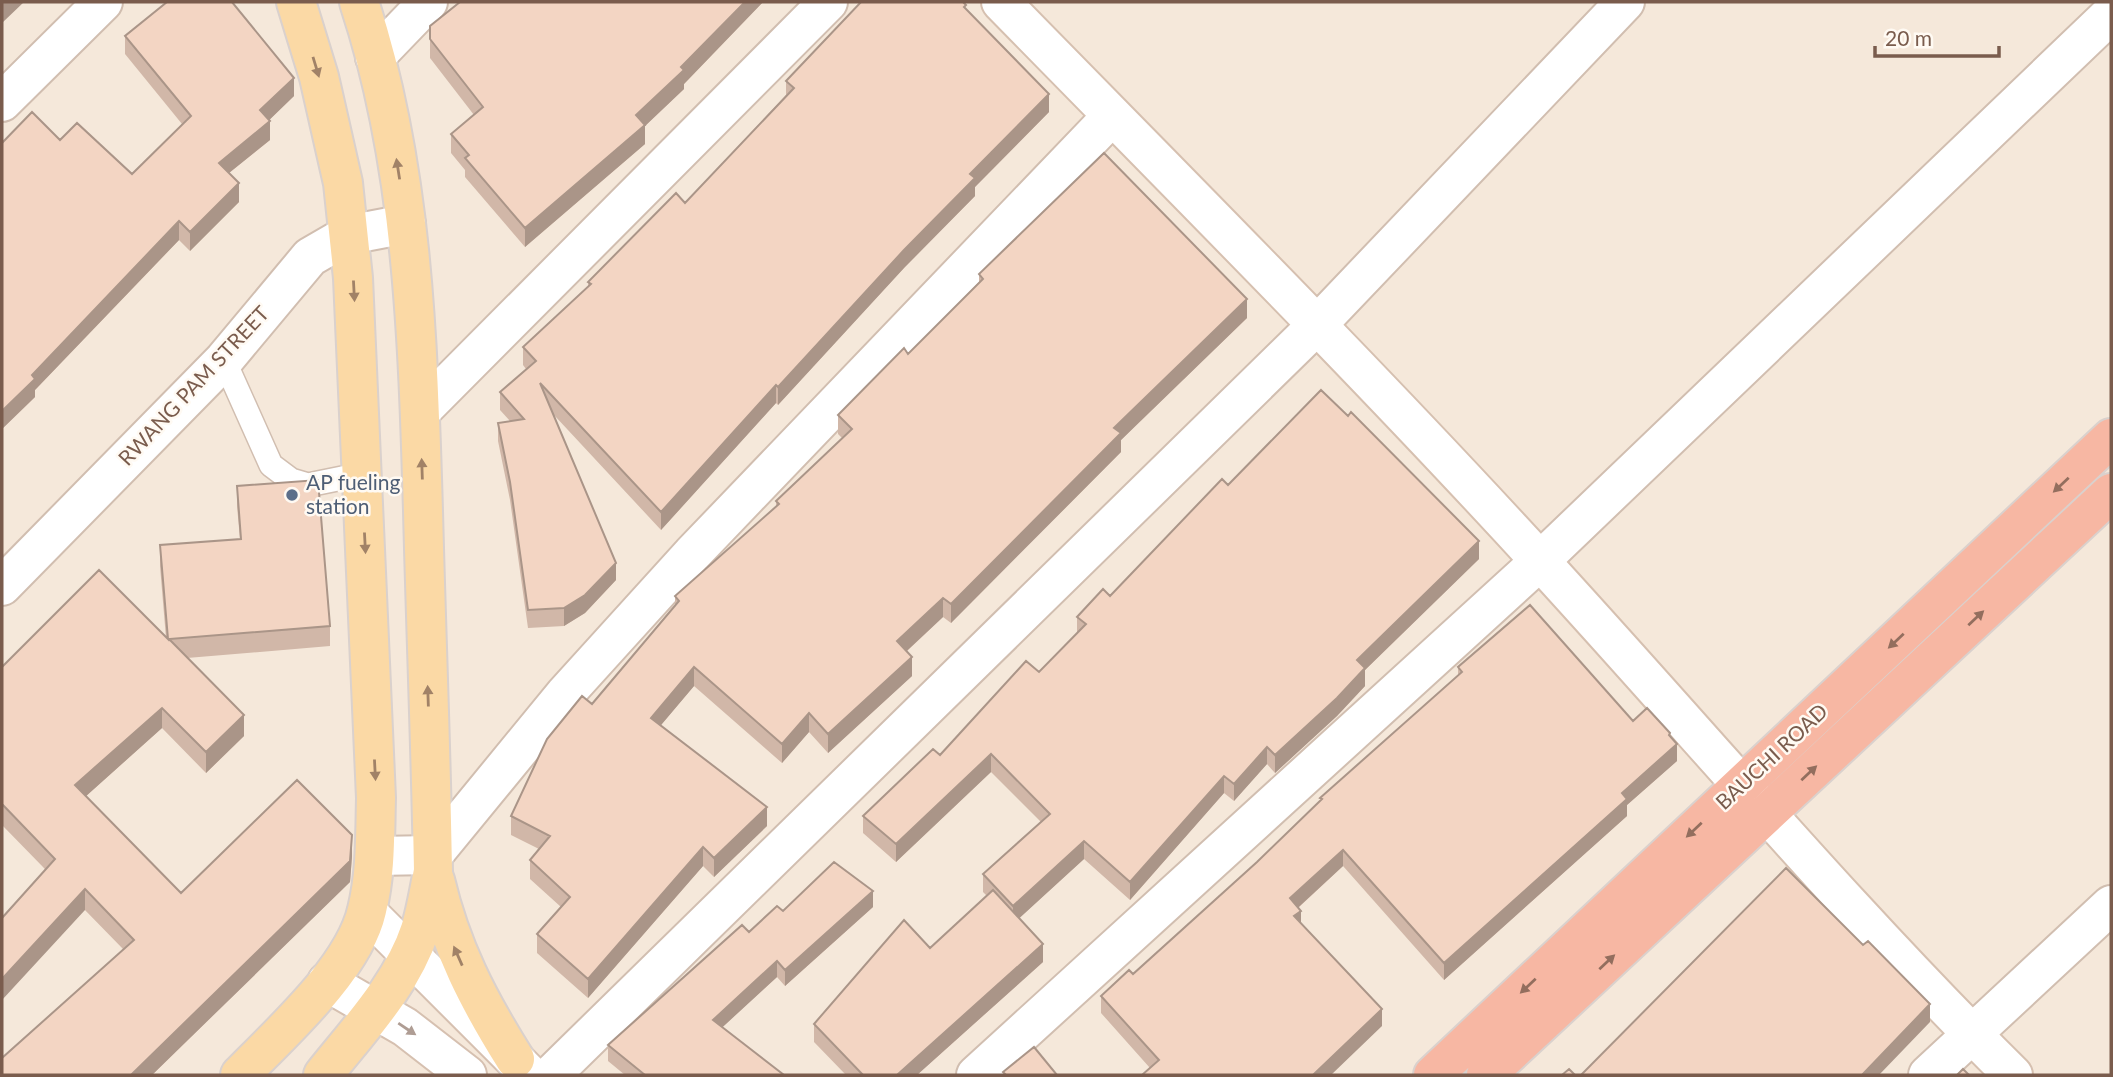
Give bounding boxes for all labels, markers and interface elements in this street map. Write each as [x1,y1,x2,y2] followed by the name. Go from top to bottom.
[1875,14,1999,58] scale bar
[1885,25,1932,50] text: 20 m
[311,57,322,78] one-way arrow
[392,158,403,180] one-way arrow
[348,280,359,302] one-way arrow
[112,300,274,470] street label: RWANG PAM STREET
[416,457,427,479] one-way arrow
[306,469,400,518] place label: AP fueling station
[2053,477,2070,494] one-way arrow
[284,487,300,503] marker: AP fueling station
[359,532,370,554] one-way arrow
[1967,610,1985,626] one-way arrow
[1887,633,1905,649] one-way arrow
[422,685,434,707] one-way arrow
[1710,698,1832,814] street label: BAUCHI ROAD
[369,759,380,781] one-way arrow
[1800,765,1817,781] one-way arrow
[1686,822,1703,838] one-way arrow
[452,946,463,967] one-way arrow
[1599,953,1616,970] one-way arrow
[1520,977,1537,993] one-way arrow
[398,1022,416,1036] one-way arrow

